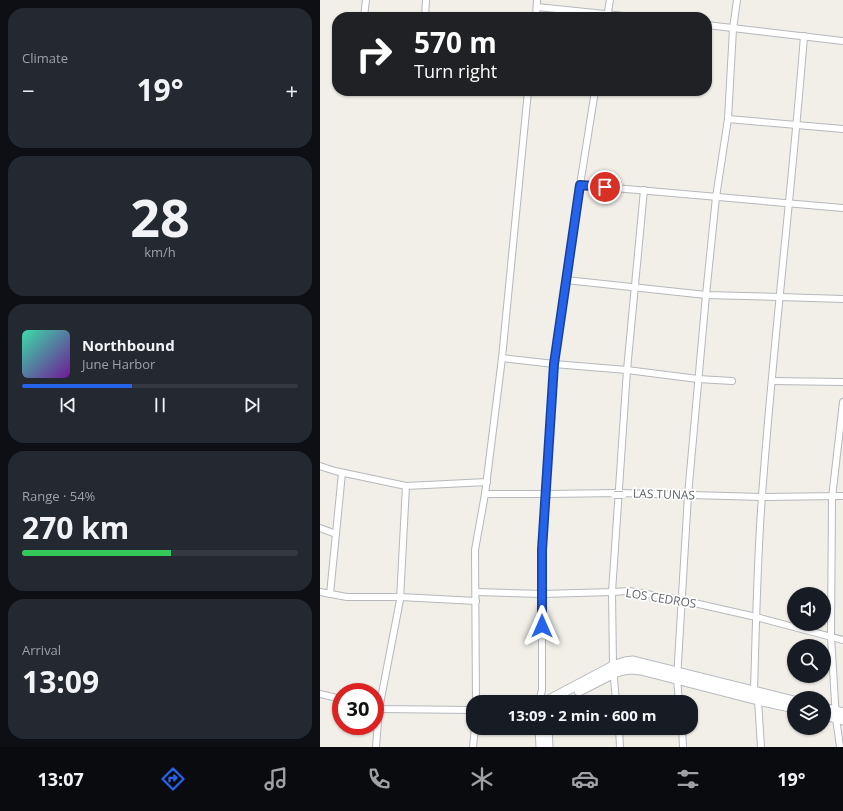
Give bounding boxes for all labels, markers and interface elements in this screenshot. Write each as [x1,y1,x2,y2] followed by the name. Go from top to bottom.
[414,23,497,61] text: 570 m
[348,28,400,80] icon: right
[22,49,68,67] text: Climate
[414,59,497,83] text: Turn right
[136,69,184,110] text: 19°
[22,75,35,105] text: −
[285,75,298,105] text: +
[588,170,622,204] pin
[594,176,616,198] icon: arrive
[130,181,190,252] text: 28
[144,243,176,261] text: km/h
[82,335,175,355] text: Northbound
[82,355,155,373] text: June Harbor
[57,394,79,416] icon: previous
[149,394,171,416] icon: pause
[241,394,263,416] icon: next
[633,484,695,504] street label: LAS TUNAS
[22,487,95,505] text: Range · 54%
[22,507,129,548] text: 270 km
[624,584,698,612] street label: LOS CEDROS
[787,587,831,735] map controls
[787,587,831,631] button: sound
[521,605,563,647] position arrow
[787,639,831,683] button: search
[22,641,61,659] text: Arrival
[22,661,99,702] text: 13:09
[332,683,384,735] speed limit sign: 30
[787,691,831,735] button: layers
[508,705,656,725] text: 13:09 · 2 min · 600 m
[159,765,187,793] icon: directions
[262,765,290,793] icon: music
[365,765,393,793] icon: phone
[468,765,496,793] icon: climate
[571,765,599,793] icon: car
[674,765,702,793] icon: filters
[38,767,84,791] text: 13:07
[777,767,805,791] text: 19°

